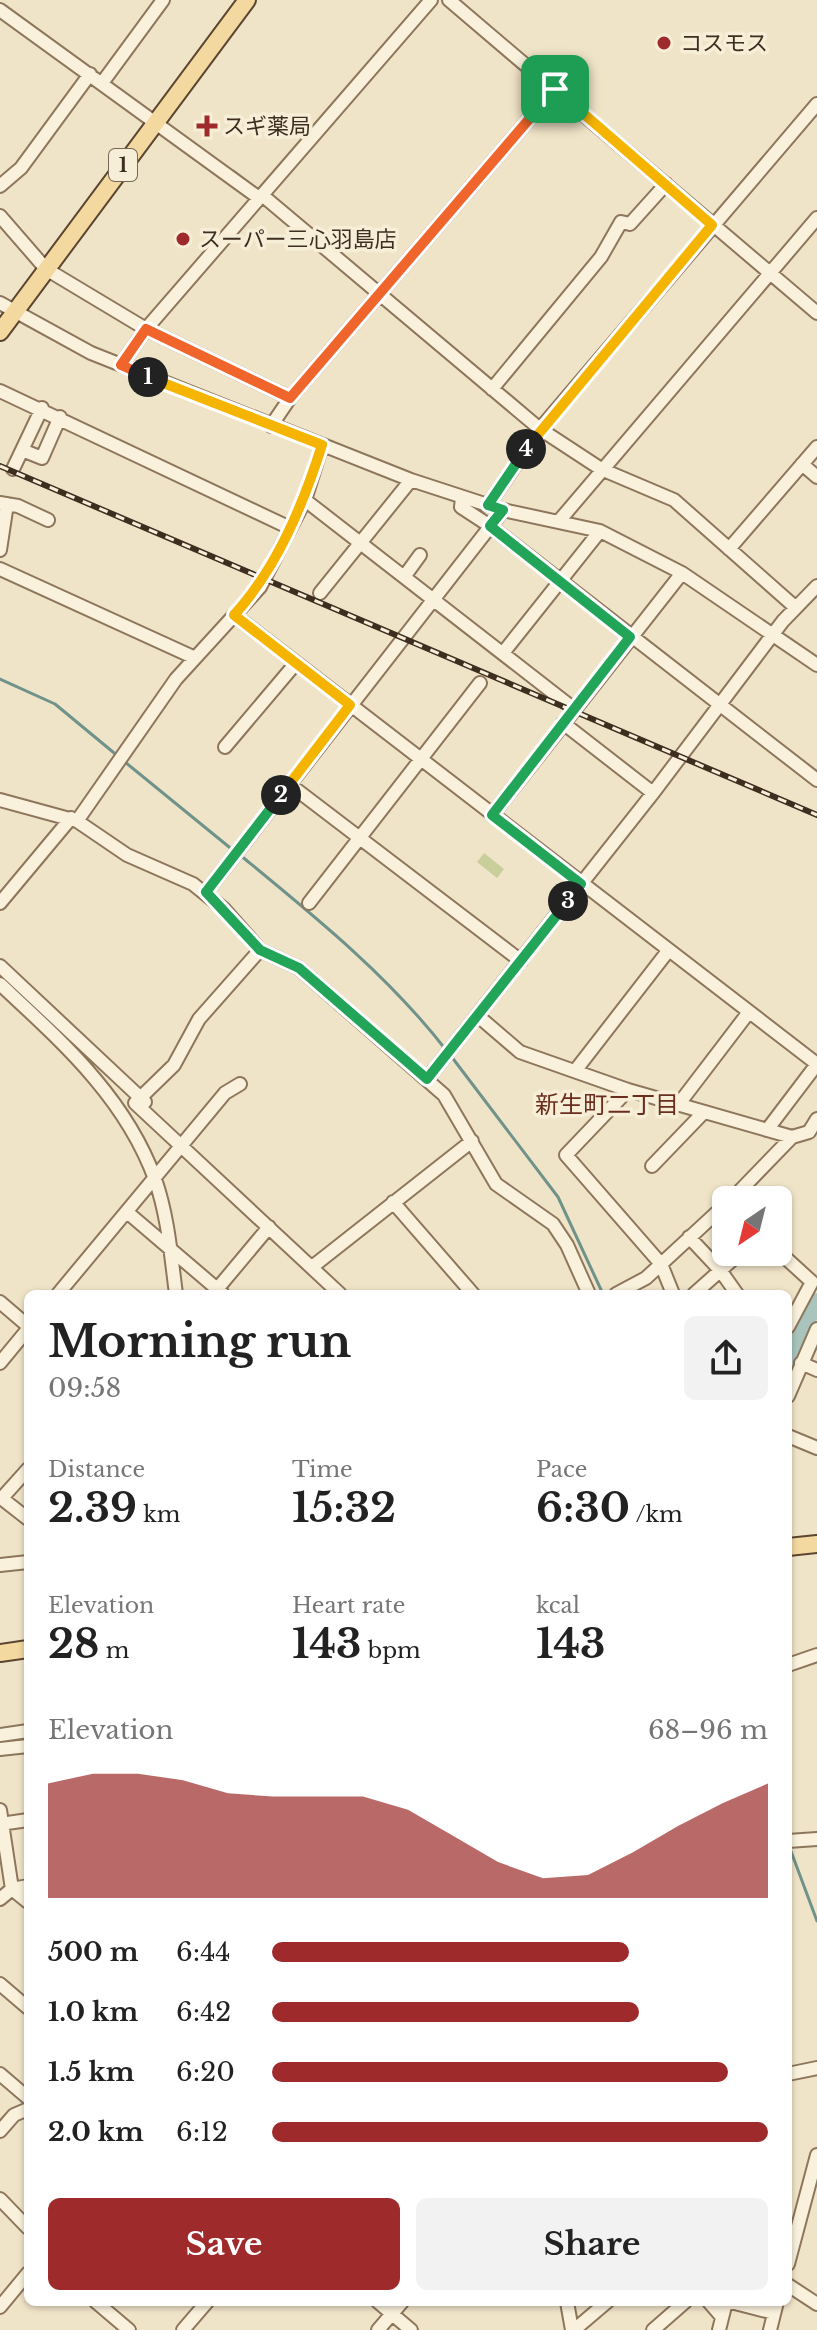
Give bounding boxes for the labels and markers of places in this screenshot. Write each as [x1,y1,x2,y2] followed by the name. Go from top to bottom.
[680,30,768,57] place label: コスモス
[655,34,673,52] marker: コスモス
[521,55,589,123] pin
[223,113,311,140] place label: スギ薬局
[198,117,216,135] marker: スギ薬局
[199,226,397,253] place label: スーパー三心羽島店
[174,230,192,248] marker: スーパー三心羽島店
[128,357,168,397] pin: 1
[506,429,546,469] pin: 4
[261,775,301,815] pin: 2
[548,881,588,921] pin: 3

